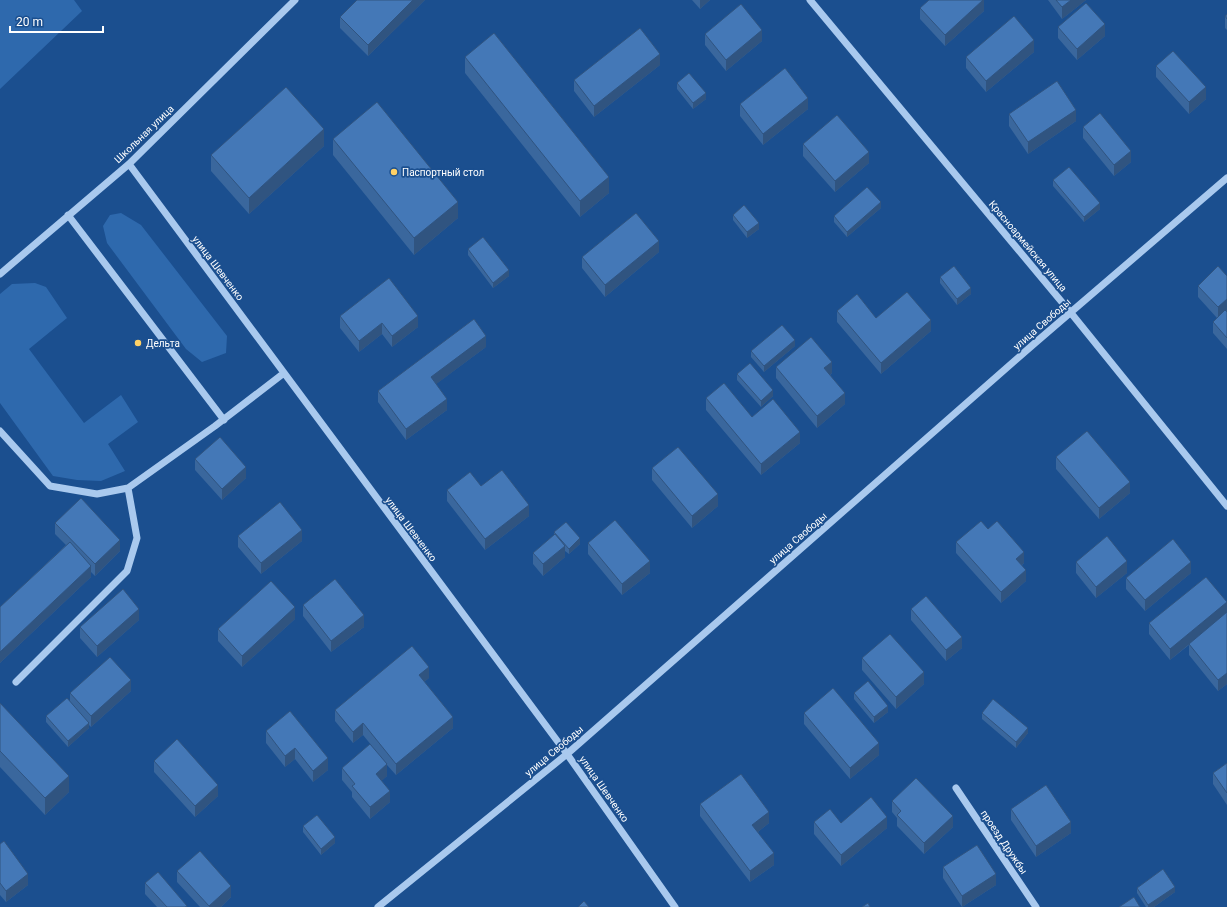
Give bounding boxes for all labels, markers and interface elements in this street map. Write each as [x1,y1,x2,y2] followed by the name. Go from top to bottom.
[10,8,103,34] scale bar
[16,15,43,29] text: 20 m
[112,103,176,165] street label: Школьная улица
[389,167,399,177] marker: Паспортный стол
[402,167,485,178] place label: Паспортный стол
[987,198,1069,294] street label: Красноармейская улица
[190,234,246,303] street label: улица Шевченко
[1011,296,1073,352] street label: улица Свободы
[133,338,143,348] marker: Дельта
[146,338,180,349] place label: Дельта
[383,495,439,564] street label: улица Шевченко
[767,510,829,566] street label: улица Свободы
[523,723,585,779] street label: улица Свободы
[577,754,631,824] street label: улица Шевченко
[979,808,1029,876] street label: проезд Дружбы

